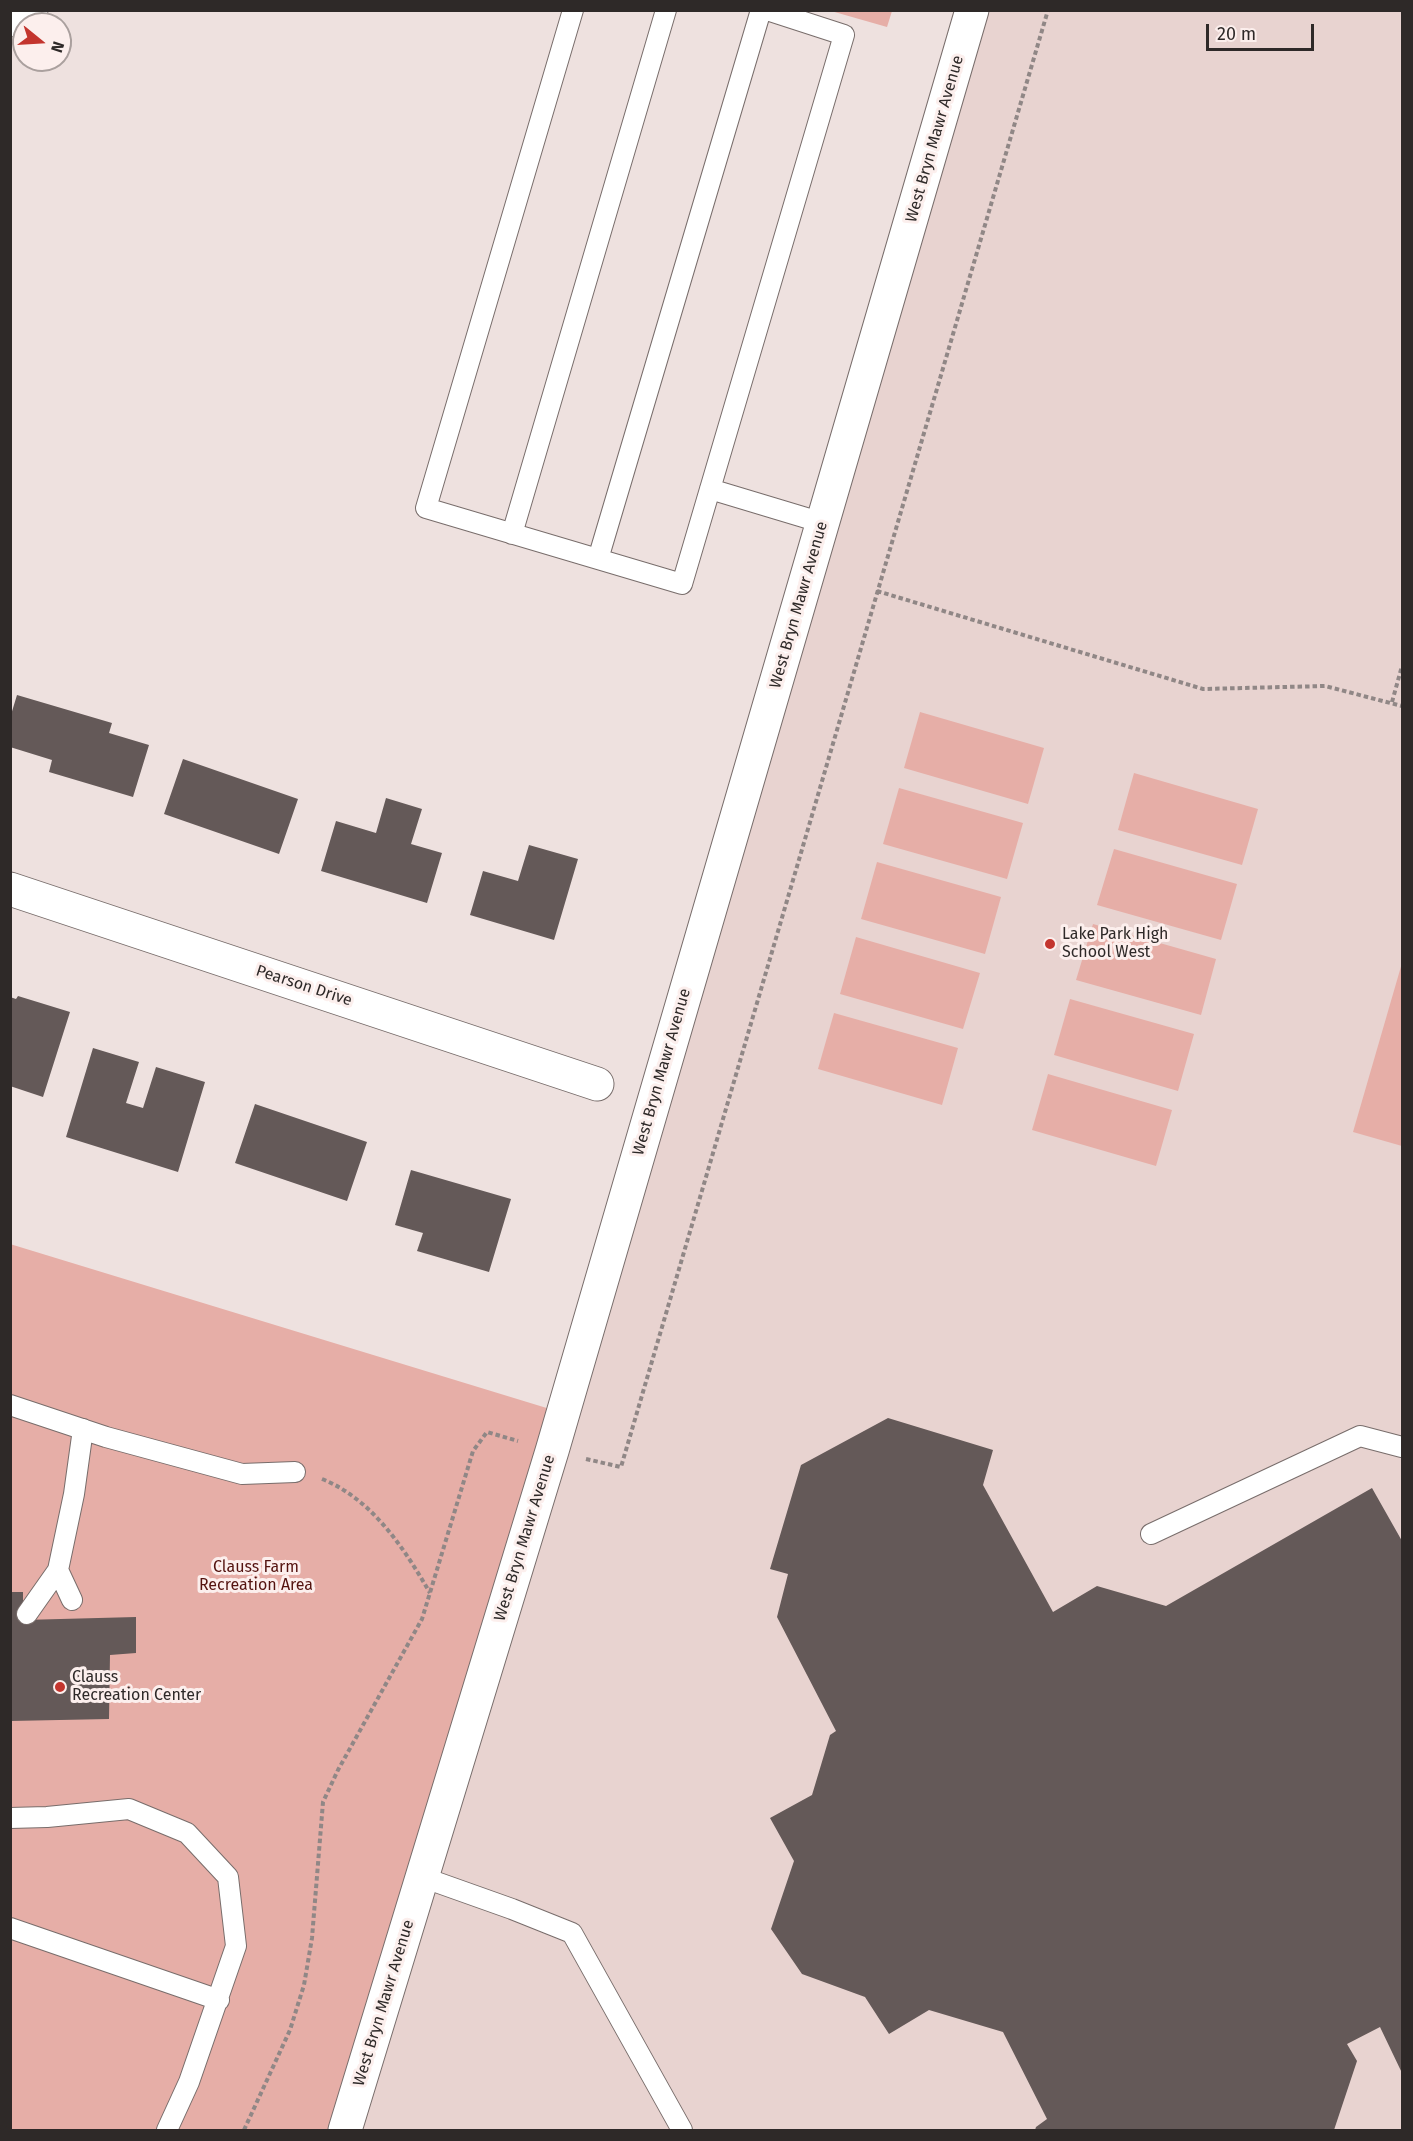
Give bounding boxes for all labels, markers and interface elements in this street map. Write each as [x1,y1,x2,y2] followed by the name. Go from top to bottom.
[12,12,72,72] north arrow
[1209,12,1317,50] scale bar
[1217,23,1256,45] text: 20 m
[47,39,68,55] text: N
[902,53,968,225] street label: West Bryn Mawr Avenue
[766,519,832,691] street label: West Bryn Mawr Avenue
[1062,925,1168,963] place label: Lake Park High School West
[1043,937,1057,951] marker: Lake Park High School West
[253,961,355,1011] street label: Pearson Drive
[629,986,695,1158] street label: West Bryn Mawr Avenue
[491,1453,559,1623] street label: West Bryn Mawr Avenue
[199,1558,313,1596] park label: Clauss Farm Recreation Area
[72,1668,201,1706] place label: Clauss Recreation Center
[53,1680,67,1694] marker: Clauss Recreation Center
[350,1918,418,2088] street label: West Bryn Mawr Avenue

